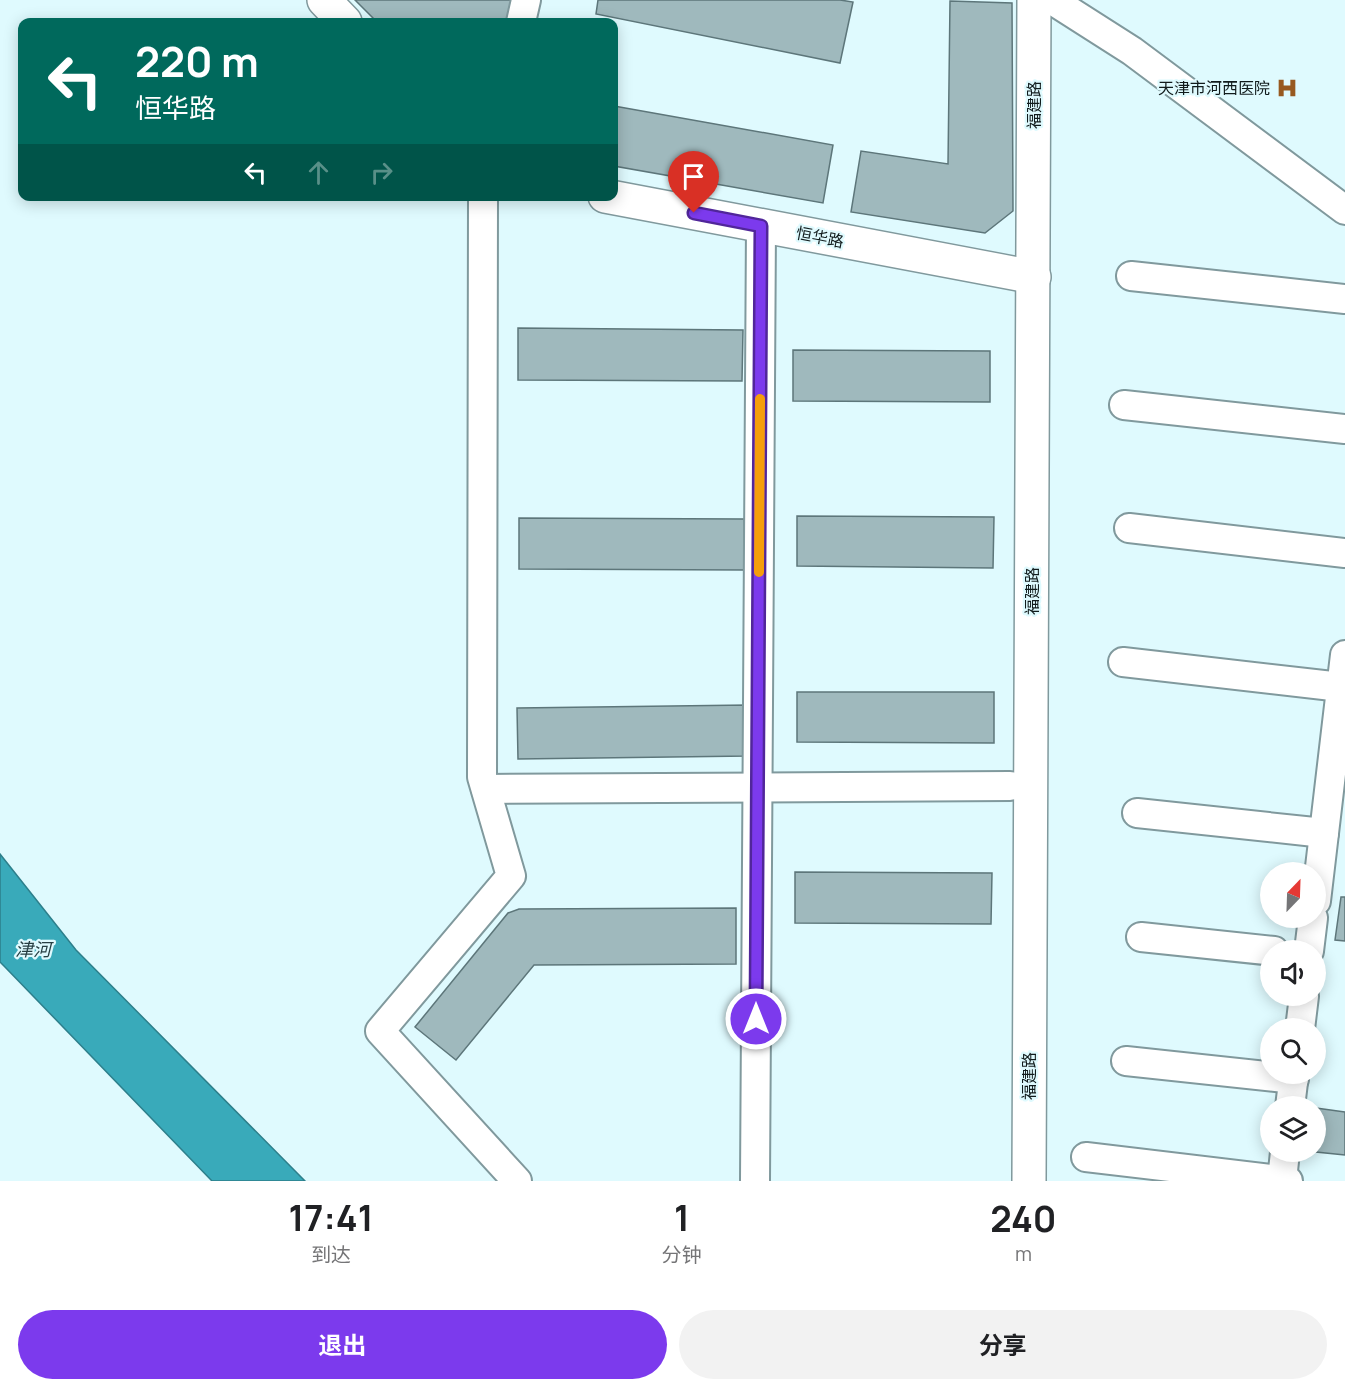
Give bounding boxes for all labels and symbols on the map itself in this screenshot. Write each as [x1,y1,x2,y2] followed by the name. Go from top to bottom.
[1275,76,1299,100] hospital icon: 天津市河西医院
[1158,77,1270,99] place label: 天津市河西医院
[1023,81,1045,129] street label: 福建路
[668,151,719,213] pin
[794,222,846,252] street label: 恒华路
[1021,567,1043,615] street label: 福建路
[1260,862,1326,928] north arrow
[15,937,54,961] water label: 津河
[724,987,788,1051] position arrow
[1018,1052,1040,1100] street label: 福建路

